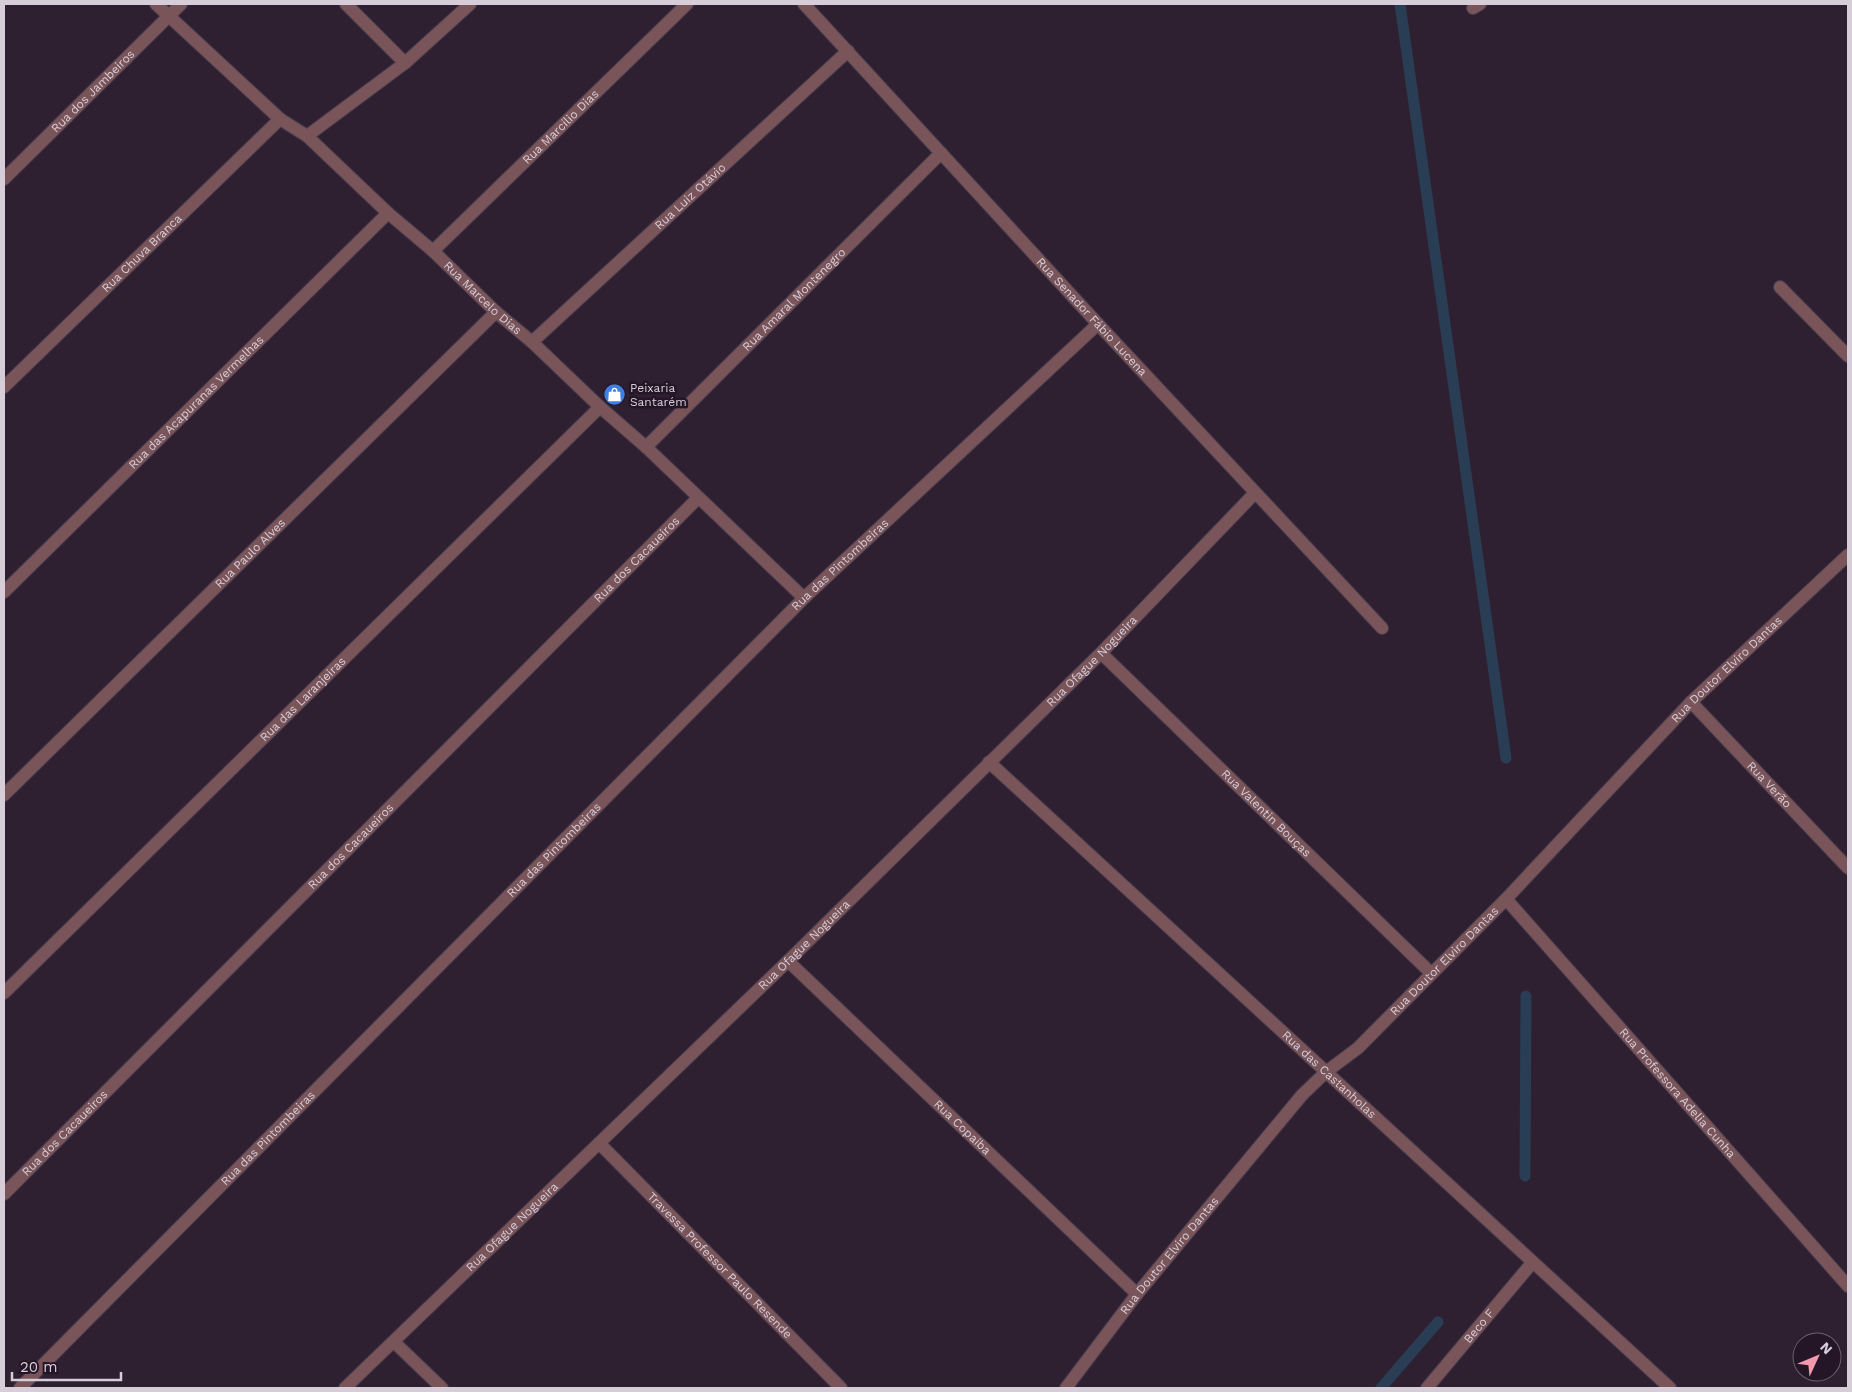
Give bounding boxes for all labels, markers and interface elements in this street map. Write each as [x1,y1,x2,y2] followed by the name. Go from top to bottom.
[48,47,137,135] street label: Rua dos Jambeiros
[520,87,602,167] street label: Rua Marcílio Dias
[652,160,728,232] street label: Rua Luiz Otávio
[99,211,185,295] street label: Rua Chuva Branca
[740,245,849,354] street label: Rua Amaral Montenegro
[1034,255,1150,379] street label: Rua Senador Fábio Lucena
[441,258,524,337] street label: Rua Marcelo Dias
[126,333,267,472] street label: Rua das Acapuranas Vermelhas
[630,381,687,409] place label: Peixaria Santarém
[602,383,626,407] shop icon: Peixaria Santarém
[591,514,682,605] street label: Rua dos Cacaueiros
[212,516,288,591] street label: Rua Paulo Alves
[789,516,891,613] street label: Rua das Pintombeiras
[1044,613,1140,710] street label: Rua Ofague Nogueira
[1668,613,1785,725] street label: Rua Doutor Elviro Dantas
[257,654,349,744] street label: Rua das Laranjeiras
[1744,759,1794,811] street label: Rua Verão
[1218,767,1314,860] street label: Rua Valentin Bouças
[504,800,604,900] street label: Rua das Pintombeiras
[305,801,396,892] street label: Rua dos Cacaueiros
[755,897,853,993] street label: Rua Ofague Nogueira
[1387,904,1501,1018] street label: Rua Doutor Elviro Dantas
[1617,1025,1739,1161] street label: Rua Professora Adelia Cunha
[1279,1028,1379,1121] street label: Rua das Castanholas
[19,1087,110,1179] street label: Rua dos Cacaueiros
[218,1088,318,1188] street label: Rua das Pintombeiras
[931,1097,994,1158] street label: Rua Copaiba
[463,1179,561,1274] street label: Rua Ofague Nogueira
[645,1189,795,1341] street label: Travessa Professor Paulo Resende
[1117,1194,1222,1317] street label: Rua Doutor Elviro Dantas
[1461,1306,1497,1346] street label: Beco F
[1792,1332,1842,1382] north arrow
[1817,1339,1836,1357] text: N
[12,1350,121,1382] scale bar
[20,1358,58,1376] text: 20 m

